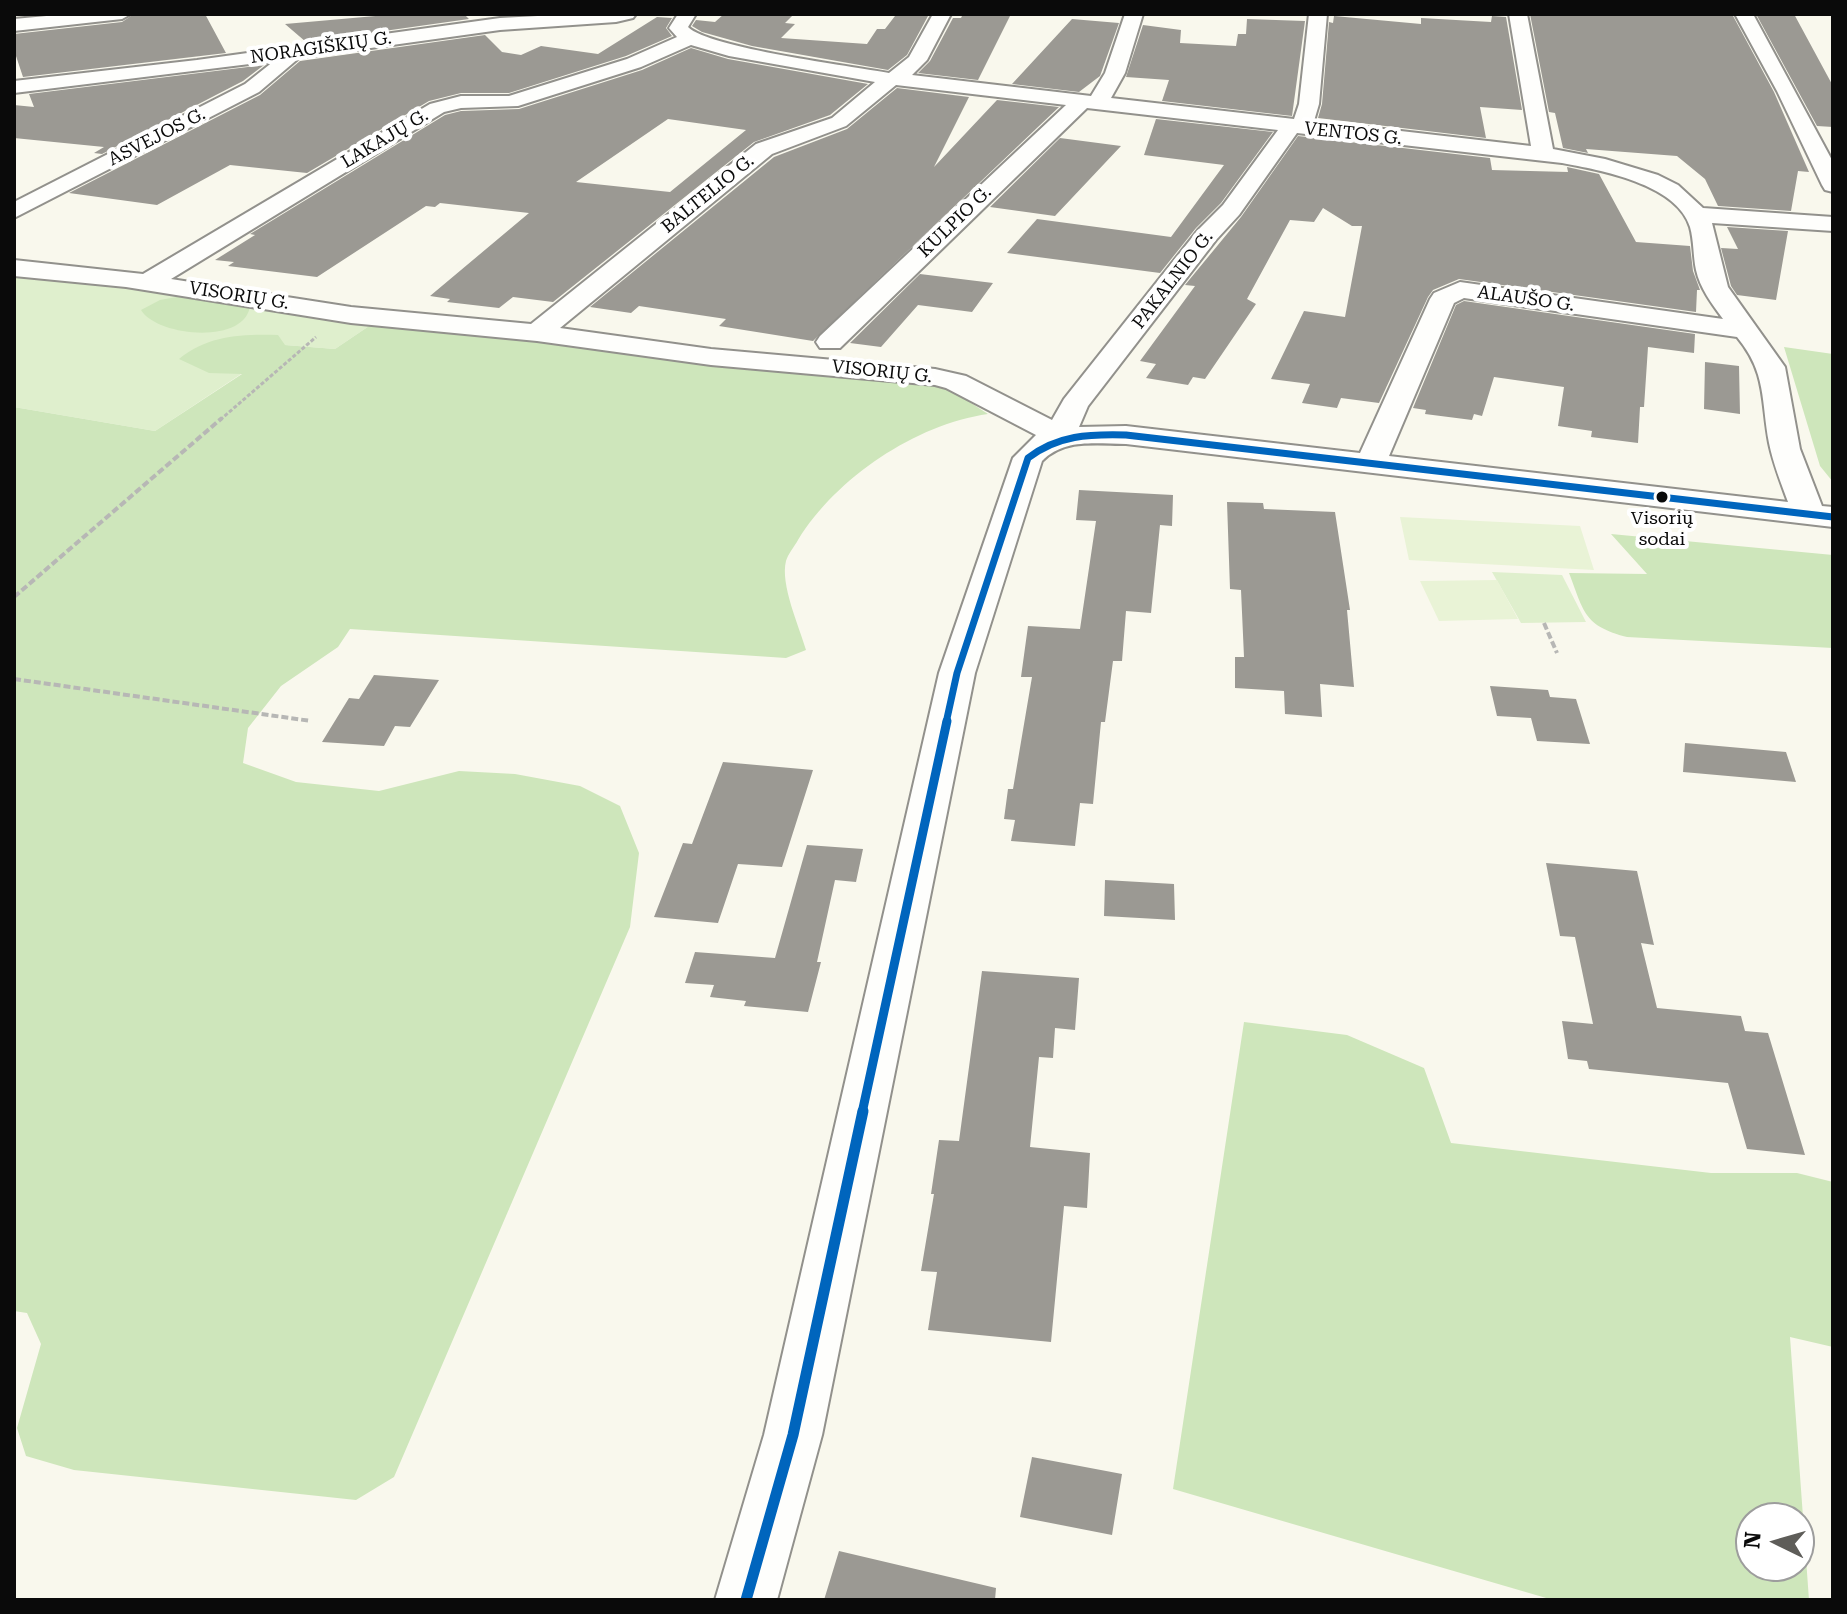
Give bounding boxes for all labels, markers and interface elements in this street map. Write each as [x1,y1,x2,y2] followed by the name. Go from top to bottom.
[249,27,393,69] street label: NORAGIŠKIŲ G.
[105,103,209,171] street label: ASVEJOS G.
[338,105,432,173] street label: LAKAJŲ G.
[1303,118,1403,150] street label: VENTOS G.
[657,150,759,238] street label: BALTELIO G.
[914,182,996,262] street label: KULPIO G.
[1128,227,1218,333] street label: PAKALNIO G.
[187,277,291,315] street label: VISORIŲ G.
[1476,281,1576,317] street label: ALAUŠO G.
[831,356,933,388] street label: VISORIŲ G.
[1654,489,1670,505] marker: Visorių sodai
[1631,508,1693,550] place label: Visorių sodai
[1735,1502,1815,1582] north arrow
[1739,1531,1766,1550] text: N

